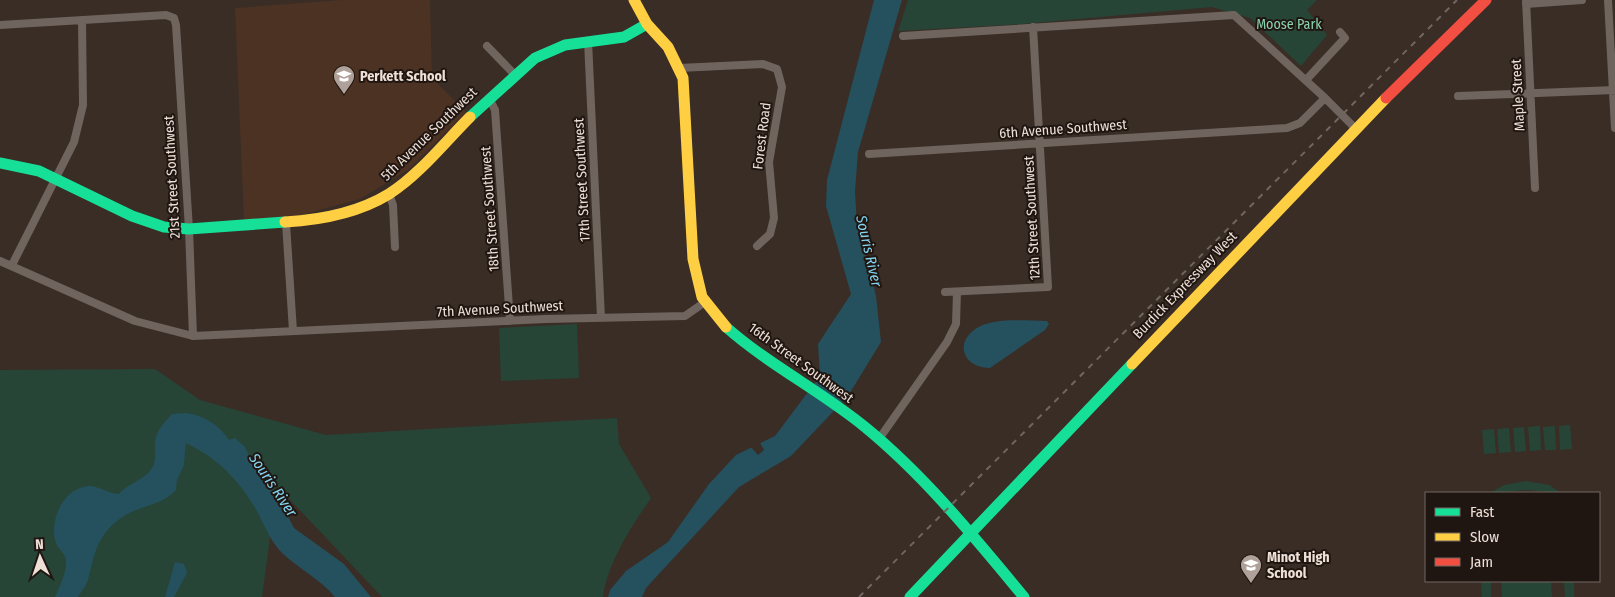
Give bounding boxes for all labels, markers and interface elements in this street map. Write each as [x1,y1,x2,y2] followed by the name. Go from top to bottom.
[1256,16,1322,33] park label: Moose Park
[1508,58,1528,132] street label: Maple Street
[332,64,356,95] school or university icon: Perkett School
[360,68,446,85] place label: Perkett School
[377,83,481,184] street label: 5th Avenue Southwest
[749,102,775,170] street label: Forest Road
[160,115,184,239] street label: 21st Street Southwest
[999,116,1128,142] street label: 6th Avenue Southwest
[570,117,594,243] street label: 17th Street Southwest
[477,145,503,272] street label: 18th Street Southwest
[1020,155,1044,281] street label: 12th Street Southwest
[852,213,886,289] water label: Souris River
[1129,228,1241,342] street label: Burdick Expressway West
[436,297,564,321] street label: 7th Avenue Southwest
[745,319,857,407] street label: 16th Street Southwest
[245,449,301,521] water label: Souris River
[1425,492,1600,582] legend
[1470,503,1494,521] text: Fast
[1470,528,1499,546] text: Slow
[15,532,65,582] north arrow
[35,536,44,553] text: N
[1267,549,1330,582] place label: Minot High School
[1239,553,1263,584] school or university icon: Minot High School
[1470,553,1493,571] text: Jam

